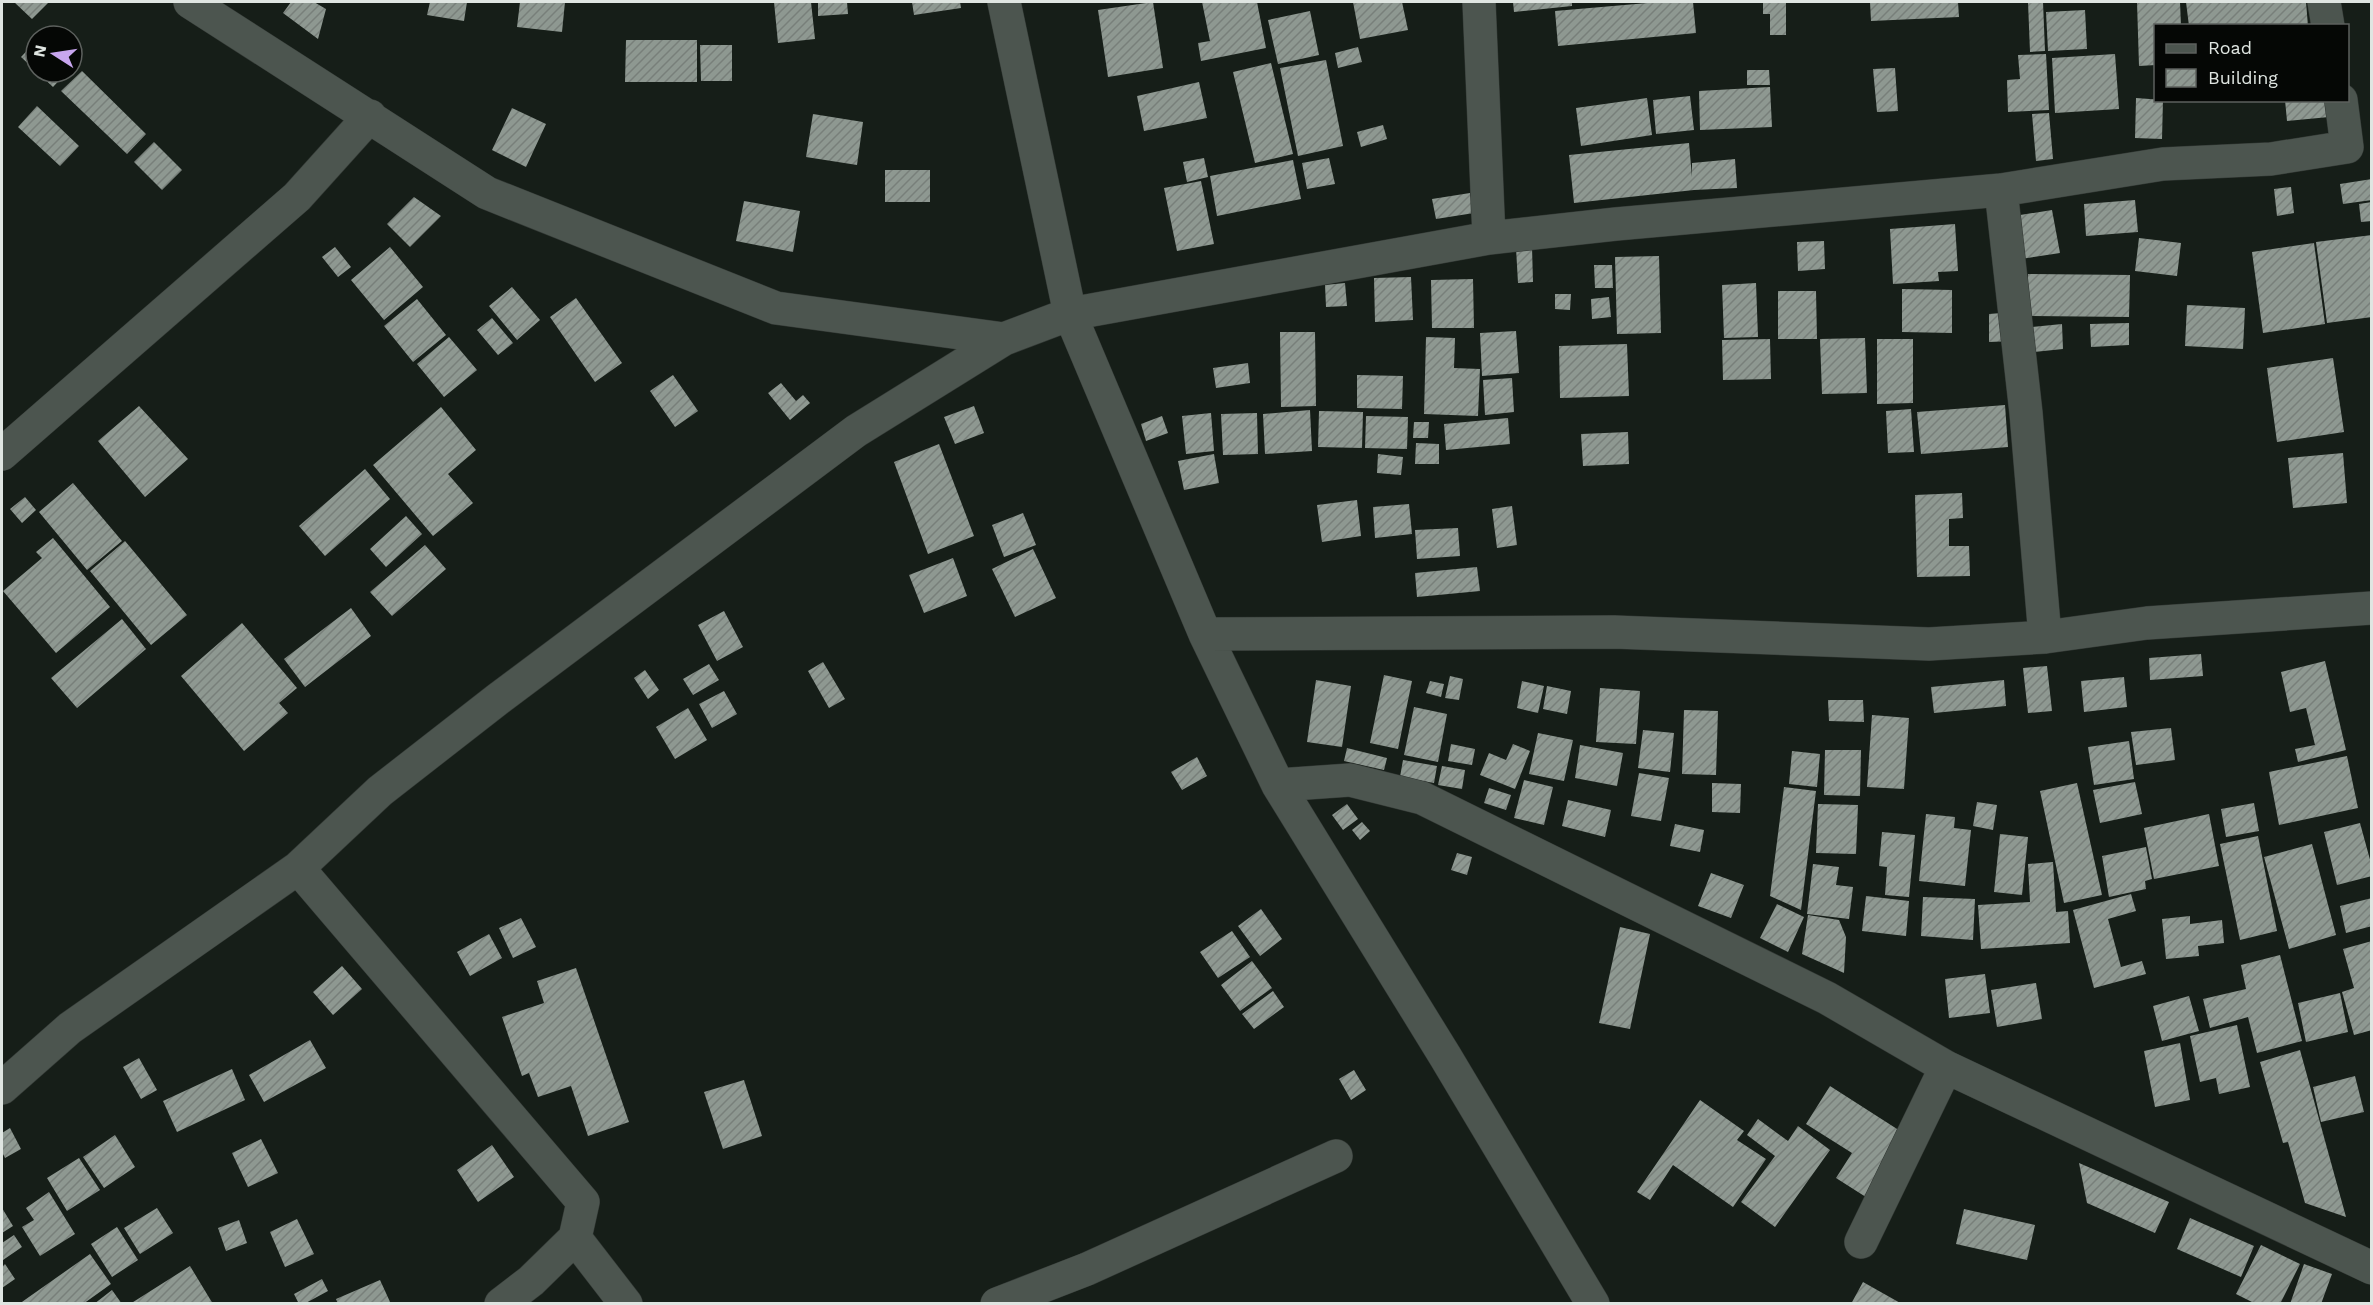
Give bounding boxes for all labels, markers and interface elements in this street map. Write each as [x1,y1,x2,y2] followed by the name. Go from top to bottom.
[24,24,84,84] north arrow
[2154,24,2349,102] legend
[2208,37,2252,58] text: Road
[29,43,50,59] text: N
[2208,67,2278,88] text: Building

